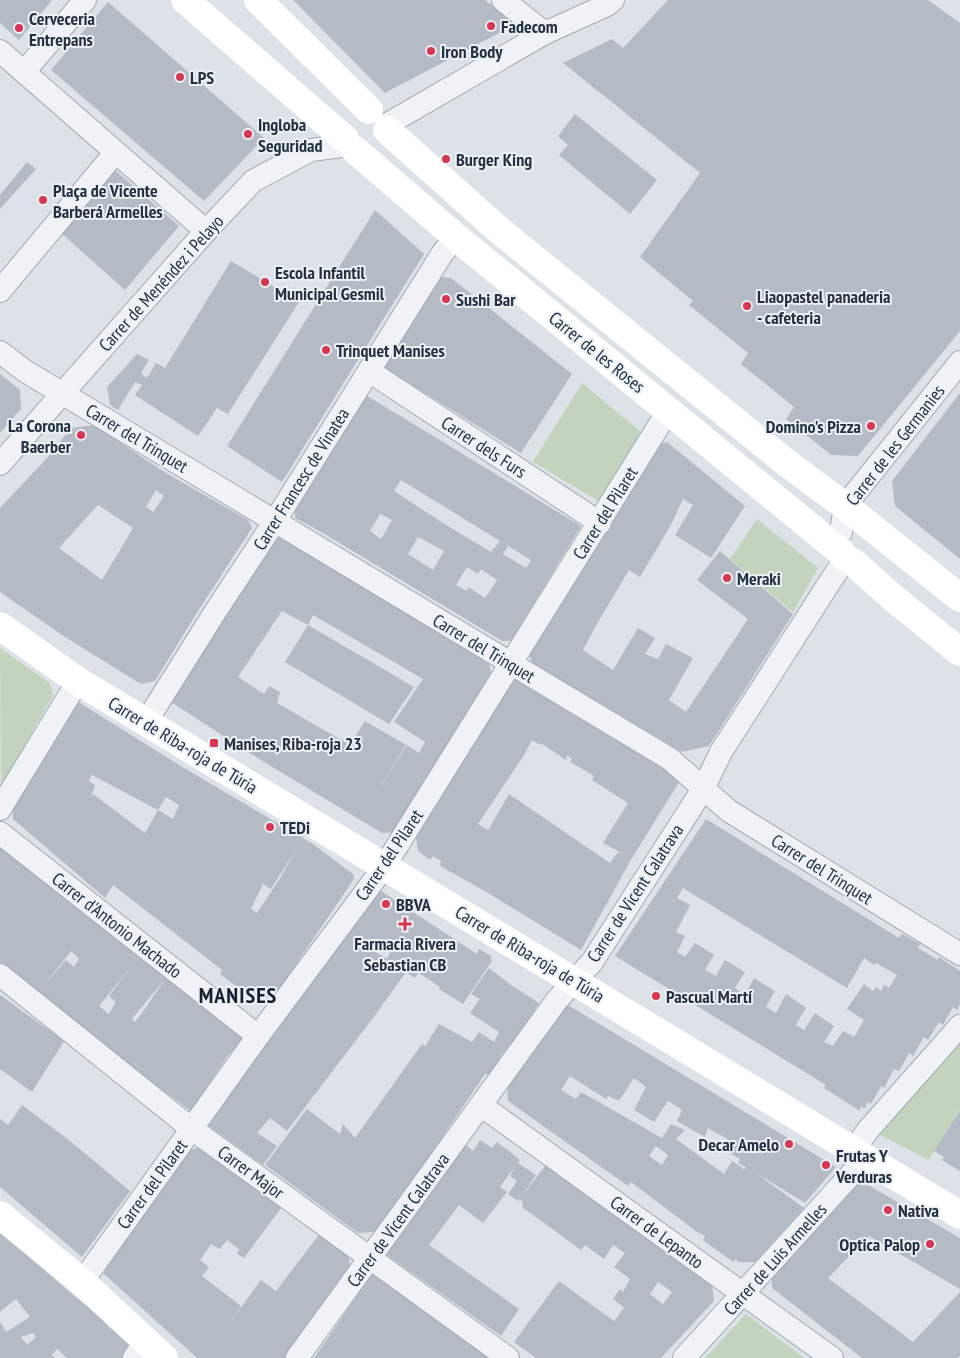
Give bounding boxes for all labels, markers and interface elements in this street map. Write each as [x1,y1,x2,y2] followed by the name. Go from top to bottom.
[29,7,95,51] place label: Cerveceria Entrepans
[501,15,558,38] place label: Fadecom
[485,20,497,32] marker: Fadecom
[13,22,25,34] marker: Cerveceria Entrepans
[441,40,503,63] place label: Iron Body
[425,45,437,57] marker: Iron Body
[190,66,214,89] place label: LPS
[174,71,186,83] marker: LPS
[258,113,322,157] place label: Ingloba Seguridad
[242,128,254,140] marker: Ingloba Seguridad
[456,148,532,171] place label: Burger King
[440,153,452,165] marker: Burger King
[53,179,163,223] place label: Plaça de Vicente Barberá Armelles
[37,194,49,206] marker: Plaça de Vicente Barberá Armelles
[94,210,229,356] street label: Carrer de Menéndez i Pelayo
[275,261,385,305] place label: Escola Infantil Municipal Gesmil
[259,276,271,288] marker: Escola Infantil Municipal Gesmil
[757,285,890,329] place label: Liaopastel panaderia - cafeteria
[456,288,516,311] place label: Sushi Bar
[440,293,452,305] marker: Sushi Bar
[741,300,753,312] marker: Liaopastel panaderia - cafeteria
[544,306,650,398] street label: Carrer de les Roses
[336,339,445,362] place label: Trinquet Manises
[320,344,332,356] marker: Trinquet Manises
[841,380,949,510] street label: Carrer de les Germanies
[82,398,192,478] street label: Carrer del Trinquet
[248,404,354,554] street label: Carrer Francesc de Vinatea
[437,411,531,483] street label: Carrer dels Furs
[8,414,72,458] place label: La Corona Baerber
[766,415,861,438] place label: Domino's Pizza
[865,420,877,432] marker: Domino's Pizza
[75,429,87,441] marker: La Corona Baerber
[567,462,643,564] street label: Carrer del Pilaret
[737,567,781,590] place label: Meraki
[721,572,733,584] marker: Meraki
[429,608,539,688] street label: Carrer del Trinquet
[104,691,262,799] street label: Carrer de Riba-roja de Túria
[224,732,362,755] place label: Manises, Riba-roja 23
[208,737,220,749] marker: Manises, Riba-roja 23
[350,805,428,905] street label: Carrer del Pilaret
[280,816,310,839] place label: TEDi
[582,820,688,966] street label: Carrer de Vicent Calatrava
[264,821,276,833] marker: TEDi
[767,829,877,909] street label: Carrer del Trinquet
[47,867,187,983] street label: Carrer d'Antonio Machado
[396,893,432,916] place label: BBVA
[380,898,392,910] marker: BBVA
[451,900,609,1008] street label: Carrer de Riba-roja de Túria
[399,918,411,930] marker: Farmacia Rivera Sebastian CB
[354,932,456,976] place label: Farmacia Rivera Sebastian CB
[199,981,277,1009] district label: MANISES
[666,985,752,1008] place label: Pascual Martí
[650,990,662,1002] marker: Pascual Martí
[699,1133,779,1156] place label: Decar Amelo
[112,1135,192,1233] street label: Carrer del Pilaret
[783,1138,795,1150] marker: Decar Amelo
[213,1140,289,1204] street label: Carrer Major
[835,1144,892,1188] place label: Frutas Y Verduras
[342,1148,454,1292] street label: Carrer de Vicent Calatrava
[820,1159,832,1171] marker: Frutas Y Verduras
[606,1190,708,1274] street label: Carrer de Lepanto
[719,1198,831,1320] street label: Carrer de Luis Armelles
[898,1199,939,1222] place label: Nativa
[882,1204,894,1216] marker: Nativa
[839,1233,920,1256] place label: Optica Palop
[924,1238,936,1250] marker: Optica Palop

